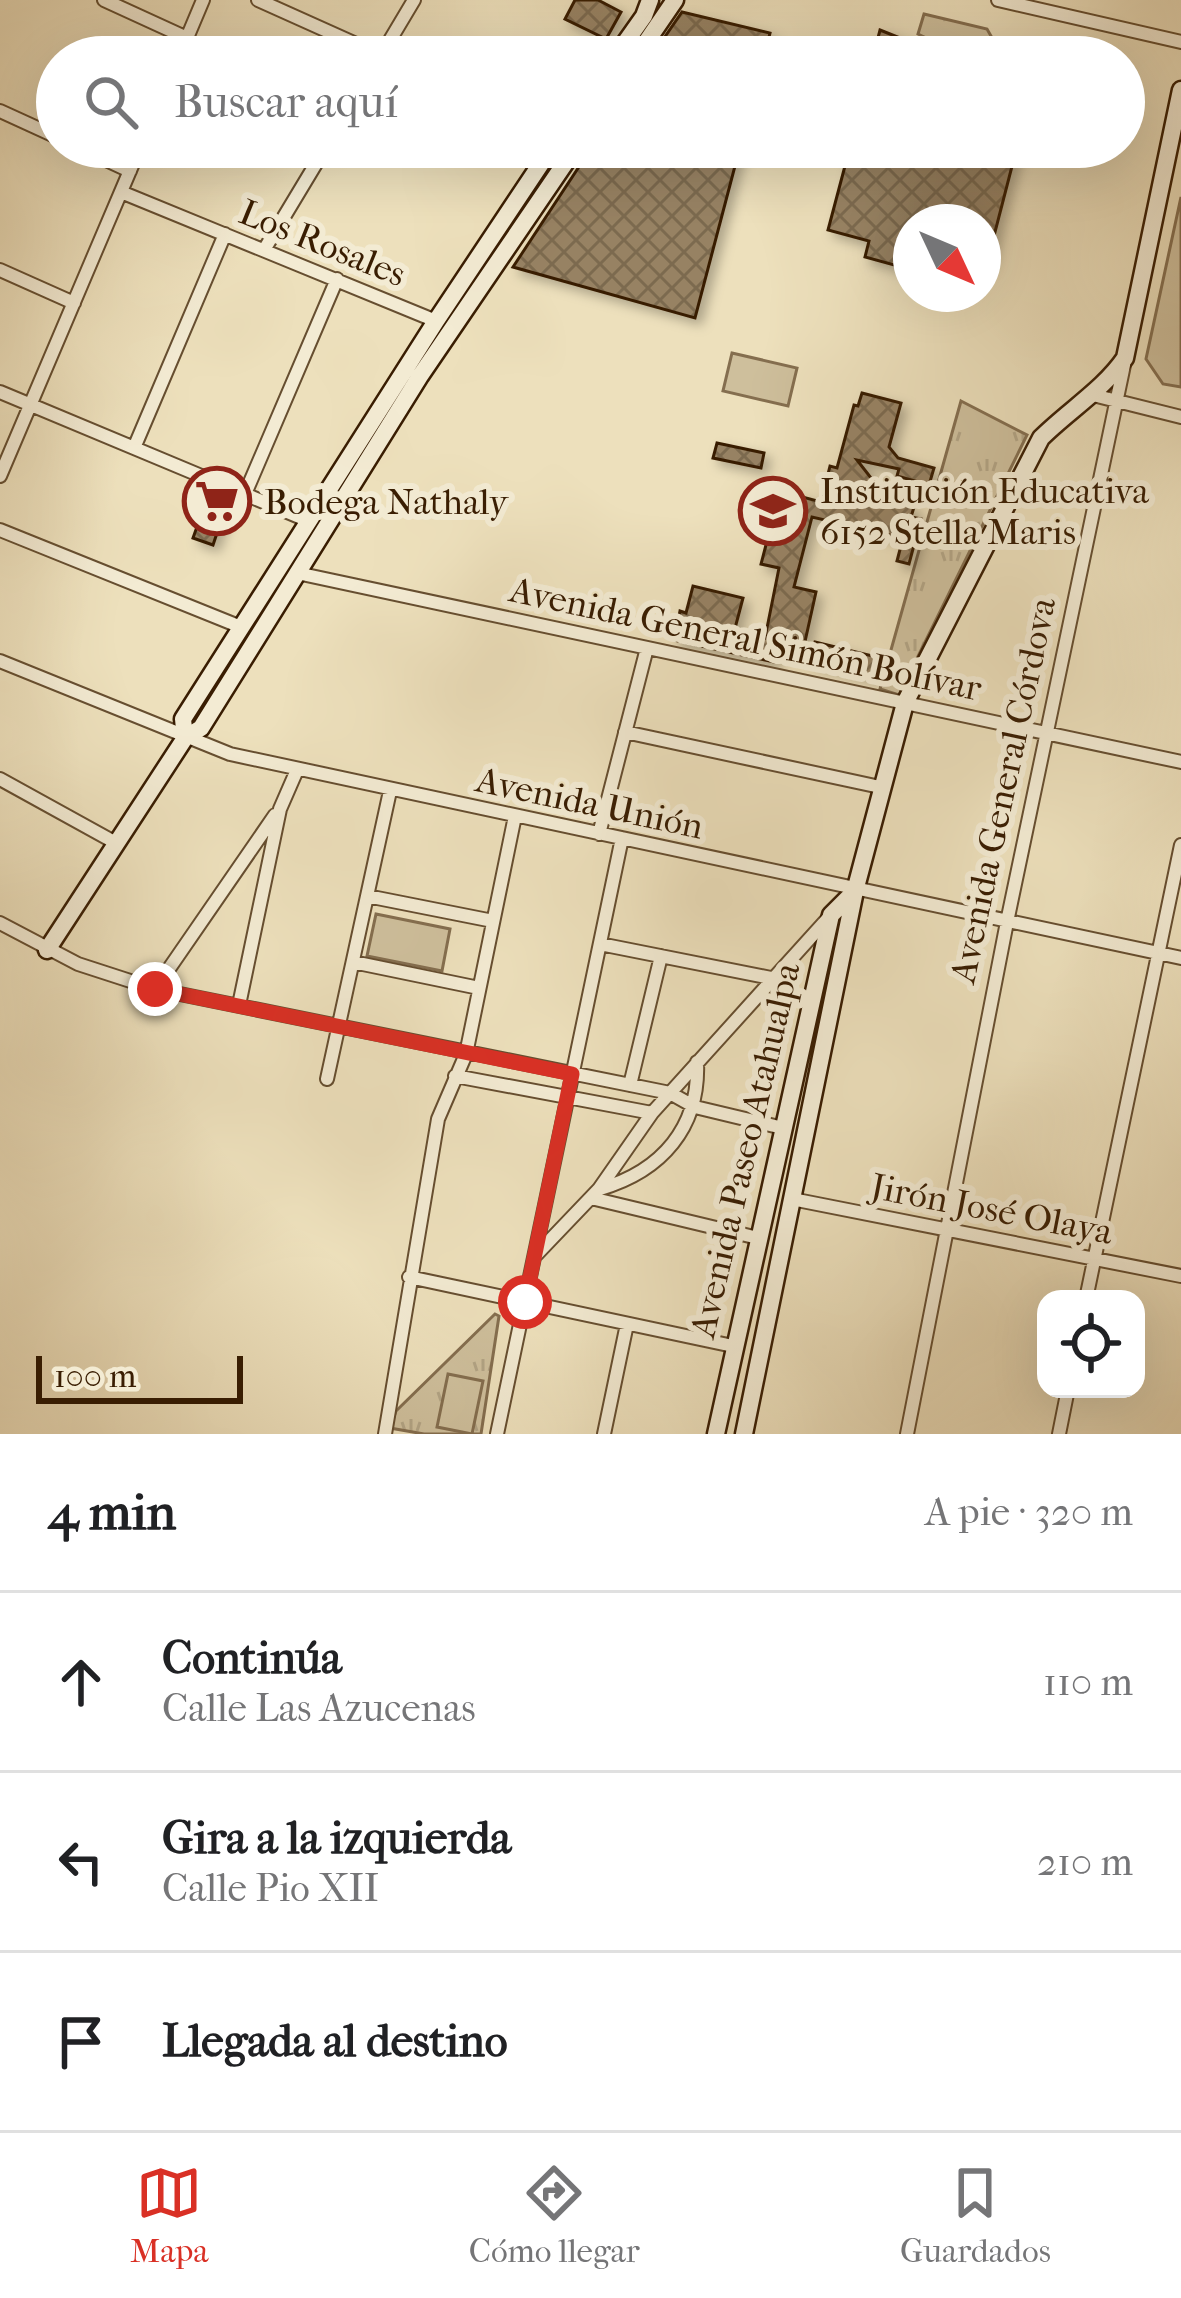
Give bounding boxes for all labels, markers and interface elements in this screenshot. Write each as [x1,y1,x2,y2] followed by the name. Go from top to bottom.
[36,36,1145,168] search box
[78,69,144,135] icon: search
[174,76,398,129] text: Buscar aquí
[233,191,412,295] street label: Los Rosales
[893,204,1001,312] north arrow
[182,466,252,536] supermarket icon: Bodega Nathaly
[820,470,1149,553] place label: Institución Educativa 6152 Stella Maris
[738,476,808,546] school or university icon: Institución Educativa 6152 Stella Maris
[264,481,510,523] place label: Bodega Nathaly
[504,568,986,710] street label: Avenida General Simón Bolívar
[941,593,1064,989] street label: Avenida General Córdova
[470,758,707,848] street label: Avenida Unión
[681,958,809,1344] street label: Avenida Paseo Atahualpa
[128,962,182,1016] route end
[864,1164,1117,1253] street label: Jirón José Olaya
[498,1275,552,1329] route start
[1037,1290,1145,1398] map controls
[1037,1290,1145,1398] button: locate
[36,1350,243,1403] scale bar
[54,1357,137,1396] text: 100 m
[48,1482,176,1542] text: 4 min
[925,1489,1133,1535] text: A pie · 320 m
[162,1632,342,1685] text: Continúa
[48,1649,114,1715] icon: ahead
[1043,1659,1133,1705] text: 110 m
[162,1685,476,1731] text: Calle Las Azucenas
[162,1812,511,1865] text: Gira a la izquierda
[48,1829,114,1895] icon: left
[1037,1839,1133,1885] text: 210 m
[162,1865,379,1911] text: Calle Pio XII
[48,2009,114,2075] icon: arrive
[162,2015,508,2068] text: Llegada al destino
[130,2160,209,2271] tab: Mapa
[469,2160,640,2271] tab: Cómo llegar
[900,2160,1051,2271] tab: Guardados

